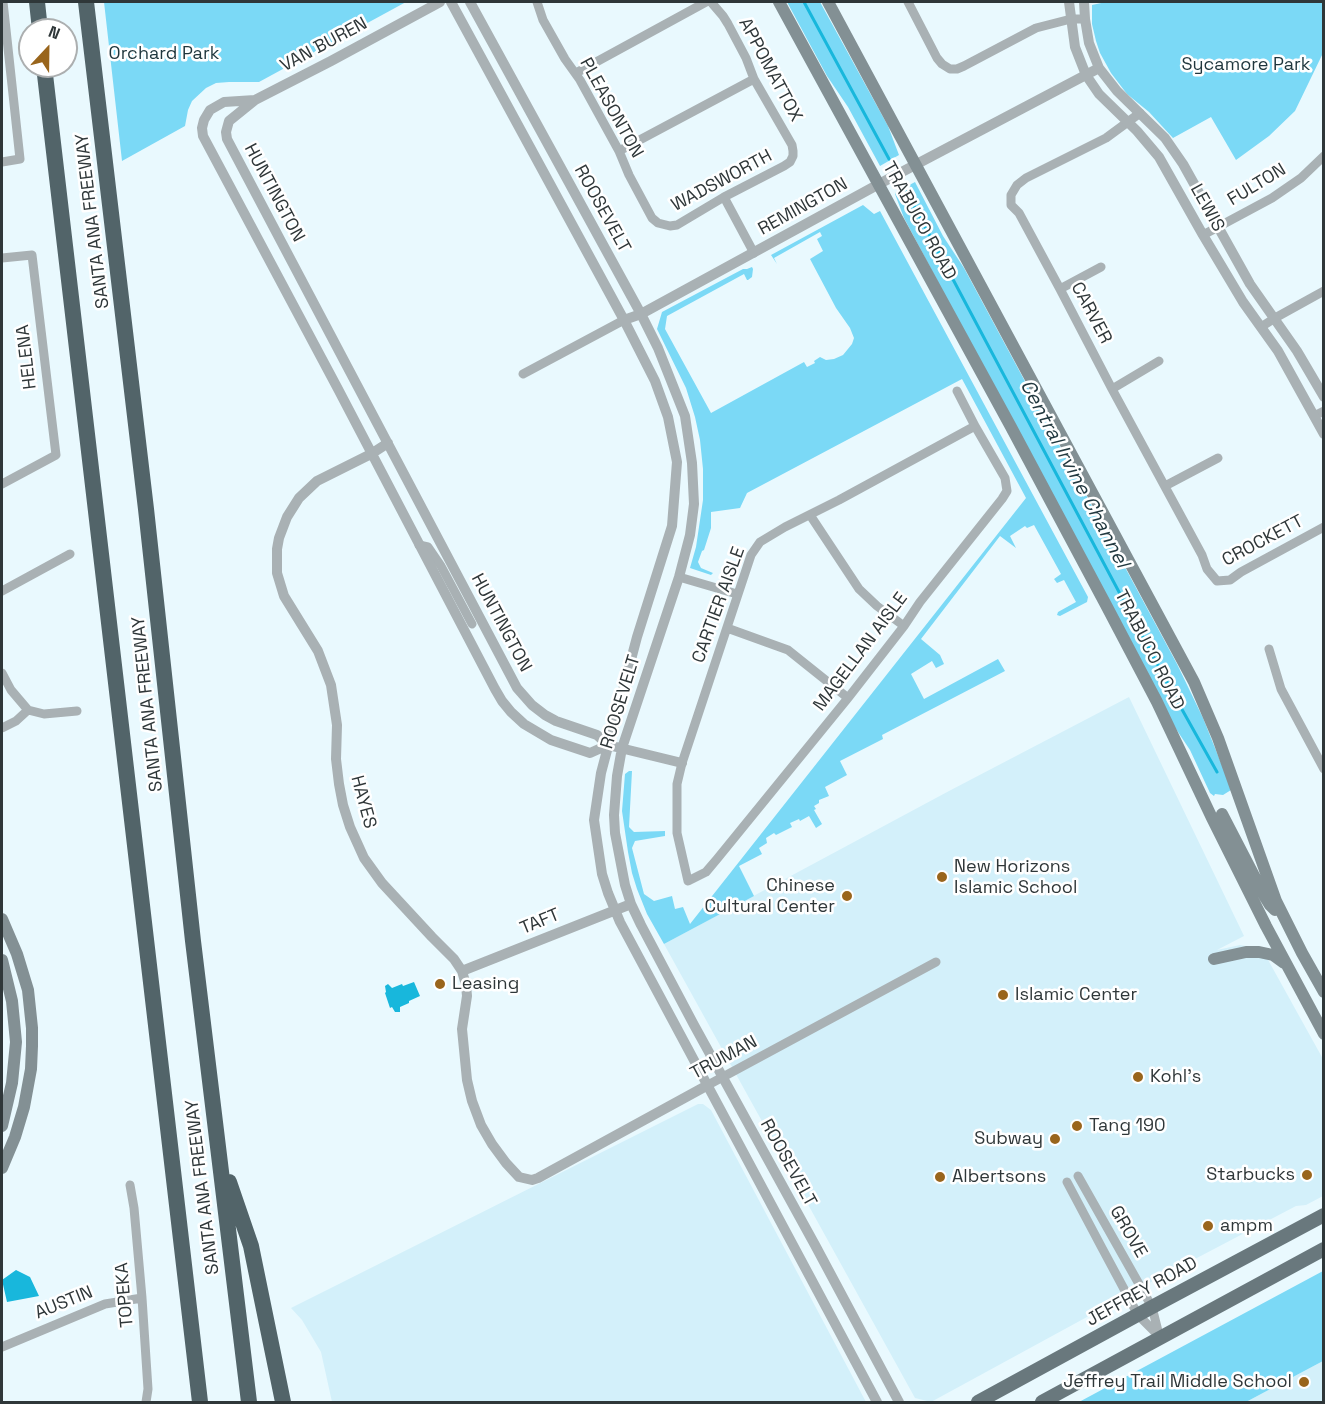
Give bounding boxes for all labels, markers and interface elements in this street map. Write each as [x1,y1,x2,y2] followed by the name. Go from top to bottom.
[277,13,371,77] street label: VAN BUREN
[734,14,806,126] street label: APPOMATTOX
[18,18,78,78] north arrow
[45,21,63,44] text: N
[109,43,219,65] park label: Orchard Park
[575,54,647,162] street label: PLEASONTON
[1182,54,1310,76] park label: Sycamore Park
[72,132,114,310] street label: SANTA ANA FREEWAY
[239,140,309,246] street label: HUNTINGTON
[668,145,776,217] street label: WADSWORTH
[878,158,960,284] street label: TRABUCO ROAD
[1224,159,1290,211] street label: FULTON
[569,161,635,257] street label: ROOSEVELT
[755,174,851,240] street label: REMINGTON
[1185,180,1229,236] street label: LEWIS
[1066,279,1116,347] street label: CARVER
[12,323,42,391] street label: HELENA
[1014,376,1134,572] water label: Central Irvine Channel
[1219,511,1307,571] street label: CROCKETT
[688,544,750,666] street label: CARTIER AISLE
[466,570,536,676] street label: HUNTINGTON
[1109,586,1189,714] street label: TRABUCO ROAD
[809,588,913,716] street label: MAGELLAN AISLE
[128,615,168,793] street label: SANTA ANA FREEWAY
[597,653,645,751] street label: ROOSEVELT
[346,773,380,831] street label: HAYES
[954,856,1077,898] place label: New Horizons Islamic School
[935,870,949,884] marker: New Horizons Islamic School
[704,875,835,918] place label: Chinese Cultural Center
[840,889,854,903] marker: Chinese Cultural Center
[517,904,563,940] street label: TAFT
[452,973,519,995] place label: Leasing
[433,977,447,991] marker: Leasing
[1015,984,1137,1006] place label: Islamic Center
[996,988,1010,1002] marker: Islamic Center
[687,1031,761,1085] street label: TRUMAN
[1150,1066,1201,1088] place label: Kohl's
[1131,1070,1145,1084] marker: Kohl's
[182,1098,224,1276] street label: SANTA ANA FREEWAY
[755,1115,821,1211] street label: ROOSEVELT
[1089,1115,1166,1137] place label: Tang 190
[1070,1119,1084,1133] marker: Tang 190
[974,1128,1043,1150] place label: Subway
[1048,1132,1062,1146] marker: Subway
[1206,1164,1295,1186] place label: Starbucks
[952,1166,1046,1188] place label: Albertsons
[1300,1168,1314,1182] marker: Starbucks
[933,1170,947,1184] marker: Albertsons
[1105,1202,1151,1262] street label: GROVE
[1220,1215,1273,1237] place label: ampm
[1201,1219,1215,1233] marker: ampm
[1083,1253,1201,1331] street label: JEFFREY ROAD
[111,1262,139,1328] street label: TOPEKA
[32,1282,96,1324] street label: AUSTIN
[1063,1371,1292,1393] place label: Jeffrey Trail Middle School
[1297,1375,1311,1389] marker: Jeffrey Trail Middle School

